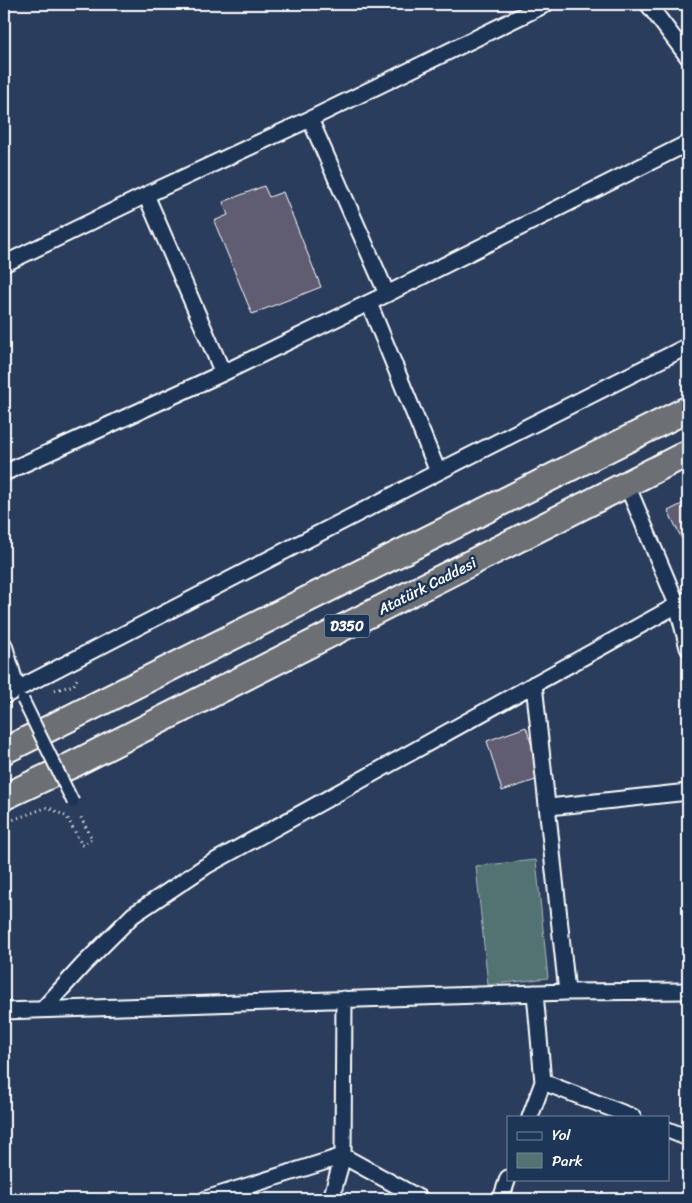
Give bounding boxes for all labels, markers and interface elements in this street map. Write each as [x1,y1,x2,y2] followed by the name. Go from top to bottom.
[372,550,482,623] street label: Atatürk Caddesi
[324,614,370,638] road number: D350
[507,1116,670,1180] legend
[552,1122,571,1148] text: Yol
[552,1148,583,1174] text: Park

